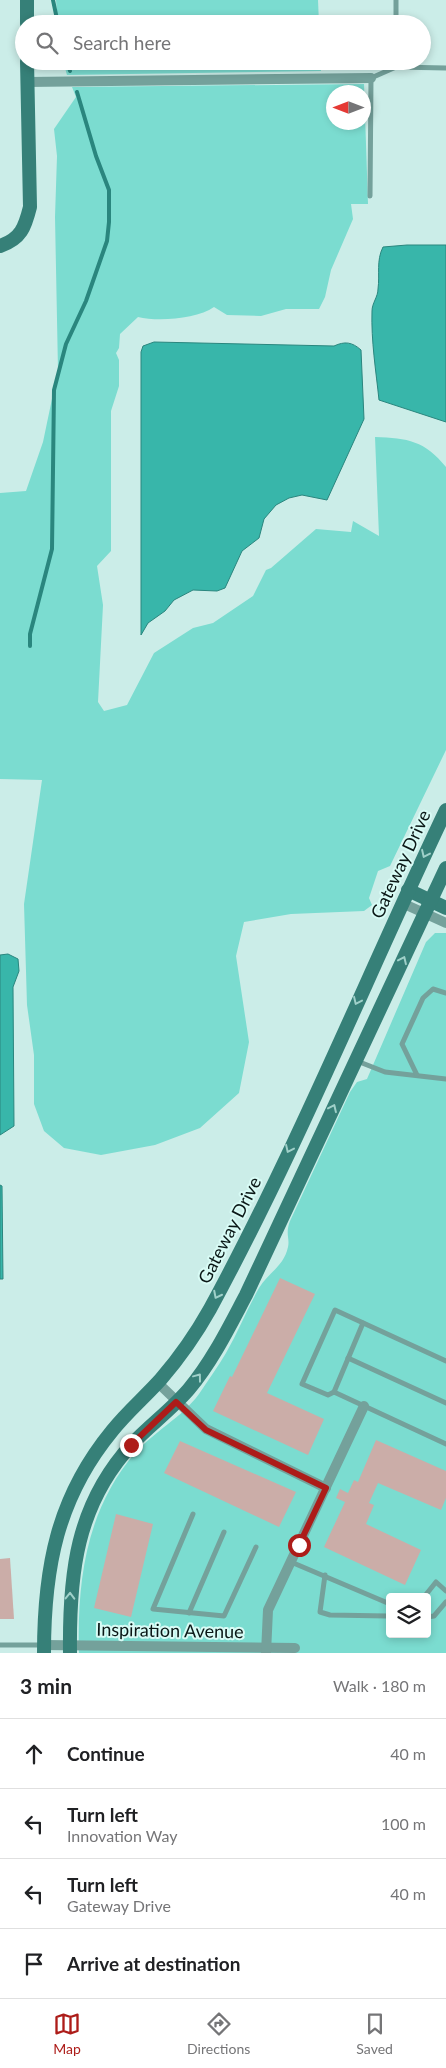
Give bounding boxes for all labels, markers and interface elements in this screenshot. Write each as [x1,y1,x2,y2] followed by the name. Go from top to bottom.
[15,15,431,70] search box
[33,29,61,57] icon: search
[73,31,171,54] text: Search here
[326,85,371,130] north arrow
[365,806,435,922] street label: Gateway Drive
[421,849,432,858] one-way arrow
[396,956,407,965] one-way arrow
[353,996,364,1005] one-way arrow
[327,1104,338,1113] one-way arrow
[285,1144,296,1153] one-way arrow
[193,1173,265,1287] street label: Gateway Drive
[213,1289,223,1298] one-way arrow
[192,1373,201,1383] one-way arrow
[120,1434,143,1457] route end
[288,1534,311,1557] route start
[65,1591,75,1599] one-way arrow
[386,1593,431,1638] map controls
[386,1593,431,1638] button: layers
[96,1618,244,1642] street label: Inspiration Avenue
[20,1673,72,1698] text: 3 min
[333,1676,426,1695] text: Walk · 180 m
[20,1740,48,1768] icon: ahead
[67,1742,145,1765] text: Continue
[390,1744,426,1763] text: 40 m
[67,1803,138,1826] text: Turn left
[20,1810,48,1838] icon: left
[381,1814,426,1833] text: 100 m
[67,1826,177,1845] text: Innovation Way
[67,1873,138,1896] text: Turn left
[20,1880,48,1908] icon: left
[390,1884,426,1903] text: 40 m
[67,1896,171,1915] text: Gateway Drive
[20,1950,48,1978] icon: arrive
[67,1952,240,1975] text: Arrive at destination
[53,2010,81,2057] tab: Map
[187,2010,250,2057] tab: Directions
[356,2010,393,2057] tab: Saved

